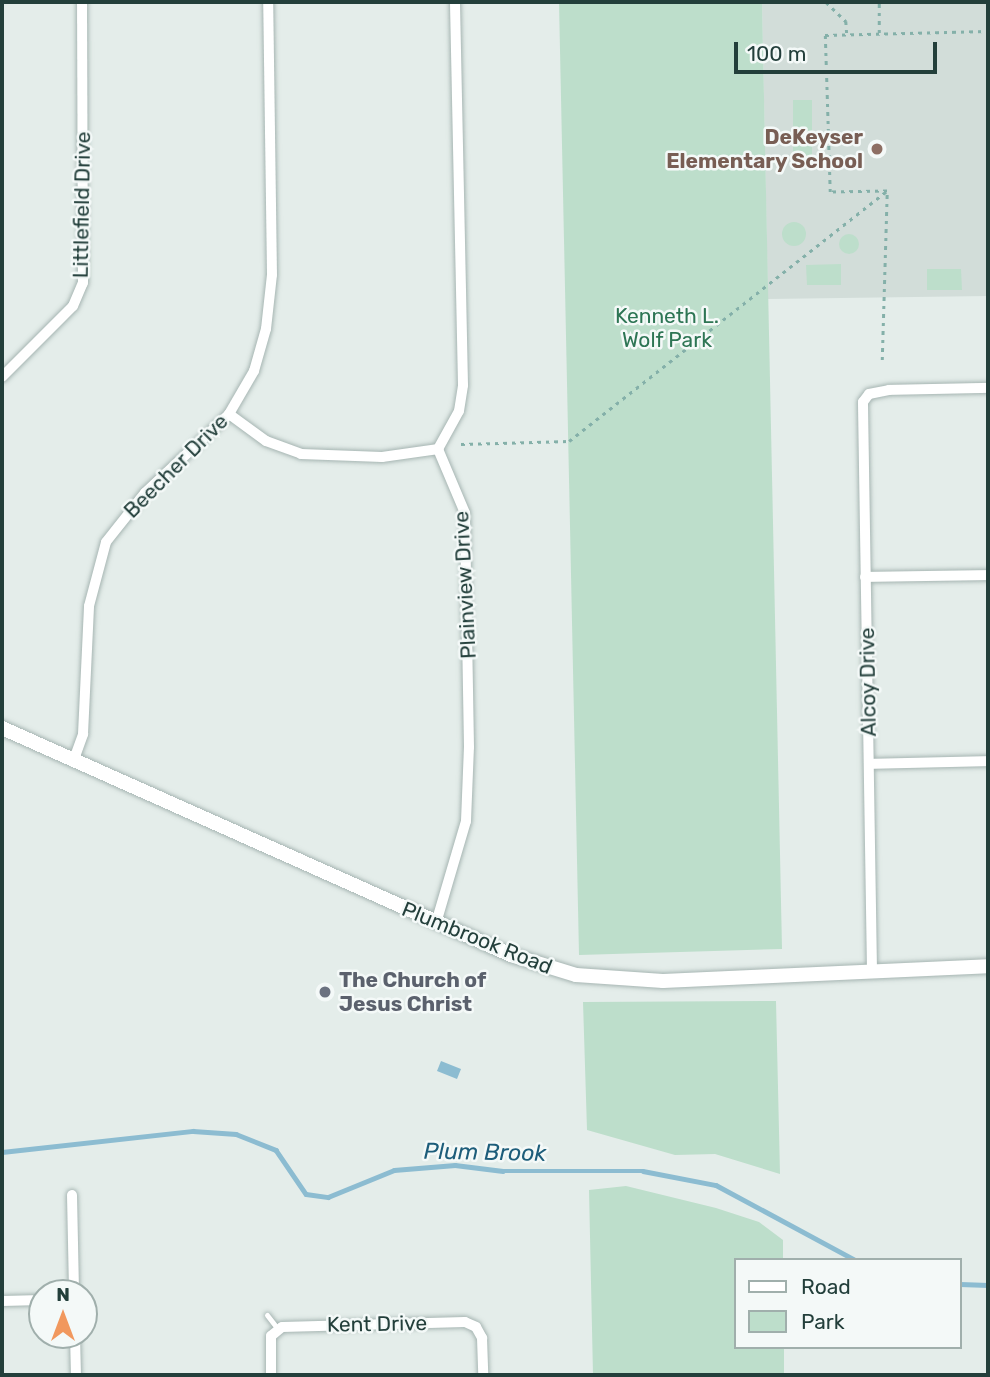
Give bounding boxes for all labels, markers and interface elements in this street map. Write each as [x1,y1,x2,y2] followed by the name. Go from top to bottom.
[738,28,941,72] scale bar
[747,41,806,66] text: 100 m
[666,124,863,174] place label: DeKeyser Elementary School
[68,131,96,279] street label: Littlefield Drive
[869,141,885,157] marker: DeKeyser Elementary School
[615,303,719,353] park label: Kenneth L. Wolf Park
[119,409,233,523] street label: Beecher Drive
[449,510,481,660] street label: Plainview Drive
[854,627,882,737] street label: Alcoy Drive
[398,896,556,980] street label: Plumbrook Road
[339,967,486,1017] place label: The Church of Jesus Christ
[317,984,333,1000] marker: The Church of Jesus Christ
[423,1137,547,1167] water label: Plum Brook
[734,1258,962,1349] legend
[801,1274,851,1299] text: Road
[28,1279,98,1349] north arrow
[56,1283,70,1306] text: N
[801,1309,845,1334] text: Park
[327,1311,427,1337] street label: Kent Drive

